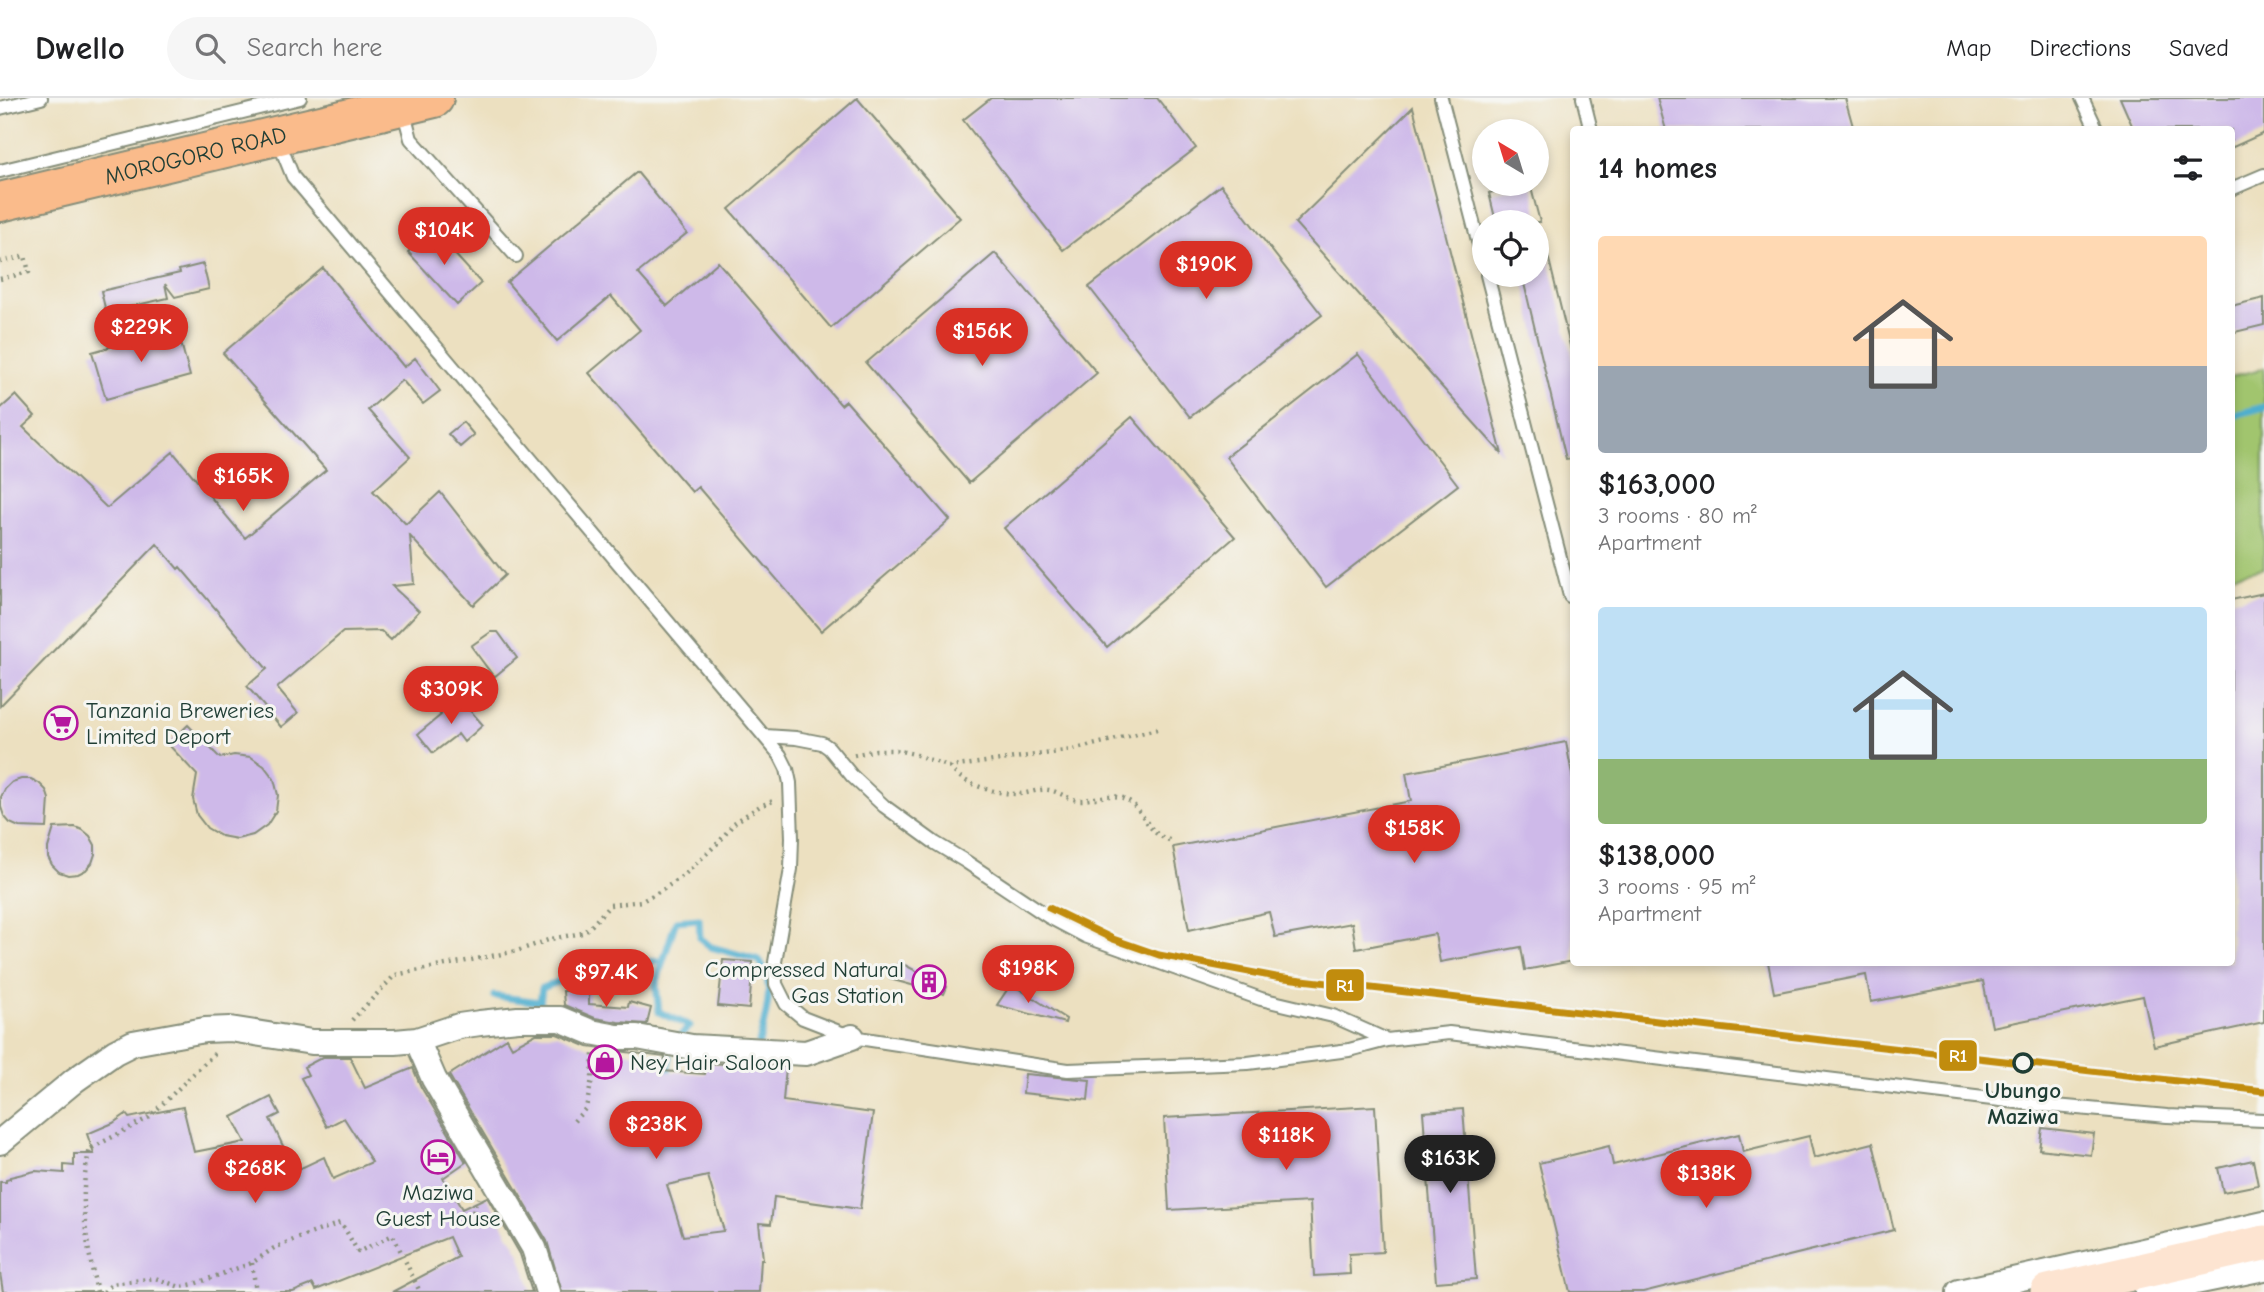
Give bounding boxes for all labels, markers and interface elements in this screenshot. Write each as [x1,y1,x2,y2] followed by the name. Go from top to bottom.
[167,17,657,80] search box
[35,29,125,67] text: Dwello
[191,29,229,67] icon: search
[247,33,382,63] text: Search here
[1946,34,1992,62] text: Map
[2030,34,2131,62] text: Directions
[2169,34,2229,62] text: Saved
[1472,119,1549,196] north arrow
[1472,119,1549,287] map controls
[102,120,289,190] street label: MOROGORO ROAD
[2169,149,2207,187] icon: filters
[1598,151,1717,186] text: 14 homes
[395,208,493,267] pin: $104K
[1472,210,1549,287] button: locate
[414,216,474,243] text: $104K
[1157,242,1255,301] pin: $190K
[1175,250,1237,277] text: $190K
[1840,281,1966,407] icon: home
[92,304,190,364] pin: $229K
[933,308,1031,368] pin: $156K
[110,313,172,340] text: $229K
[952,317,1012,344] text: $156K
[194,454,292,513] pin: $165K
[213,462,273,489] text: $165K
[1598,467,1716,502] text: $163,000
[1598,502,1757,529] text: 3 rooms · 80 m²
[1598,529,1701,556] text: Apartment
[1840,652,1966,778] icon: home
[402,666,500,726] pin: $309K
[419,675,483,702] text: $309K
[86,697,274,750] place label: Tanzania Breweries Limited Deport
[42,704,80,742] supermarket icon: Tanzania Breweries Limited Deport
[1365,806,1463,865] pin: $158K
[1384,814,1444,841] text: $158K
[1598,838,1715,873] text: $138,000
[1598,873,1756,900] text: 3 rooms · 95 m²
[1598,900,1701,927] text: Apartment
[979,946,1077,1005] pin: $198K
[549,950,663,1009] pin: $97.4K
[998,954,1058,981] text: $198K
[705,956,904,1009] place label: Compressed Natural Gas Station
[574,958,638,985] text: $97.4K
[910,963,948,1001] building icon: Compressed Natural Gas Station
[1325,968,1365,1002] line badge: R1
[1336,975,1354,997] text: R1
[1938,1039,1978,1072] line badge: R1
[586,1043,624,1081] shop icon: Ney Hair Saloon
[1949,1045,1967,1067] text: R1
[630,1049,792,1076] place label: Ney Hair Saloon
[2013,1053,2033,1073] marker: Ubungo Maziwa
[1985,1077,2061,1130] place label: Ubungo Maziwa
[607,1102,705,1161] pin: $238K
[625,1110,687,1137] text: $238K
[1237,1112,1335,1172] pin: $118K
[1258,1121,1314,1148] text: $118K
[1401,1136,1499,1195] pin: $163K
[419,1138,457,1176] hotel icon: Maziwa Guest House
[1420,1144,1480,1171] text: $163K
[206,1146,304,1205] pin: $268K
[1657,1150,1755,1210] pin: $138K
[224,1154,286,1181] text: $268K
[1677,1159,1735,1186] text: $138K
[375,1179,501,1232] place label: Maziwa Guest House

